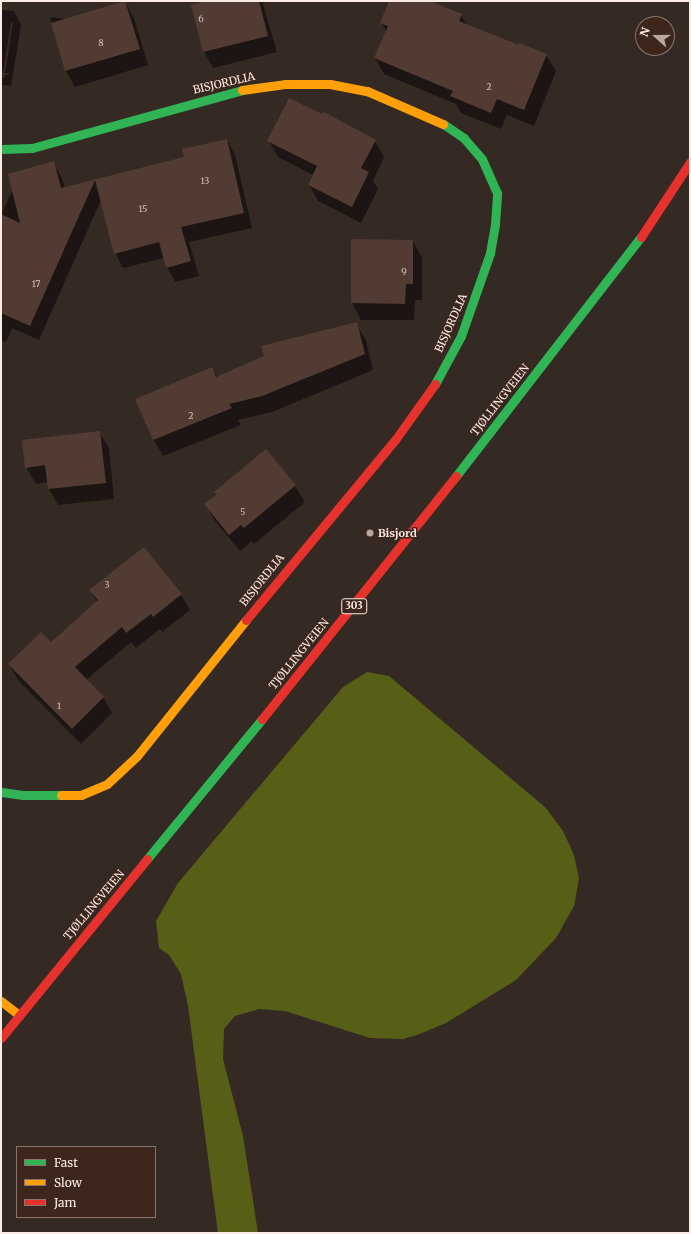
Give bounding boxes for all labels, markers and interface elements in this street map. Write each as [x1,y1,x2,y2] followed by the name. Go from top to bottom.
[198,14,204,24] house number: 6
[635,16,675,56] north arrow
[637,25,653,39] text: N
[98,38,104,48] house number: 8
[192,69,256,97] street label: BISJORDLIA
[486,82,492,92] house number: 2
[201,176,209,186] house number: 13
[138,204,148,214] house number: 15
[401,267,407,277] house number: 9
[32,279,40,289] house number: 17
[432,291,470,355] street label: BISJORDLIA
[468,362,532,438] street label: TJØLLINGVEIEN
[188,411,194,421] house number: 2
[240,507,246,517] house number: 5
[378,526,417,540] place label: Bisjord
[365,528,375,538] marker: Bisjord
[237,551,287,609] street label: BISJORDLIA
[104,580,110,590] house number: 3
[341,598,367,614] road number: 303
[266,616,332,692] street label: TJØLLINGVEIEN
[57,701,61,711] house number: 1
[61,867,127,943] street label: TJØLLINGVEIEN
[16,1146,156,1218] legend
[54,1155,78,1170] text: Fast
[54,1175,82,1190] text: Slow
[54,1195,76,1210] text: Jam

